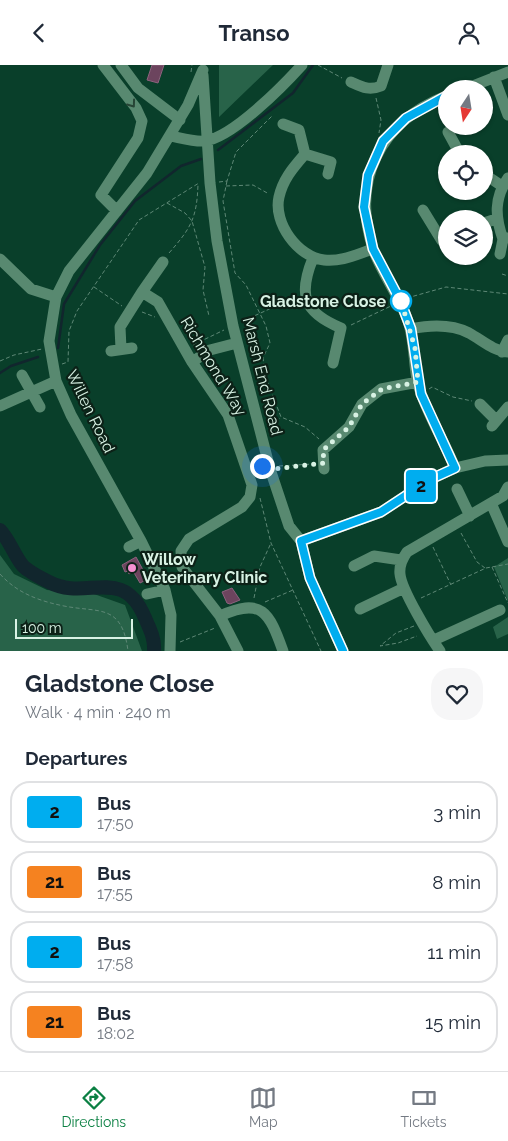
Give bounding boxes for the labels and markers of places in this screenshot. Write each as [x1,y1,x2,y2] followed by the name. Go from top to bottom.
[390,290,412,312] marker: Gladstone Close
[260,292,386,311] place label: Gladstone Close
[142,550,267,587] place label: Willow Veterinary Clinic
[126,562,138,574] marker: Willow Veterinary Clinic

